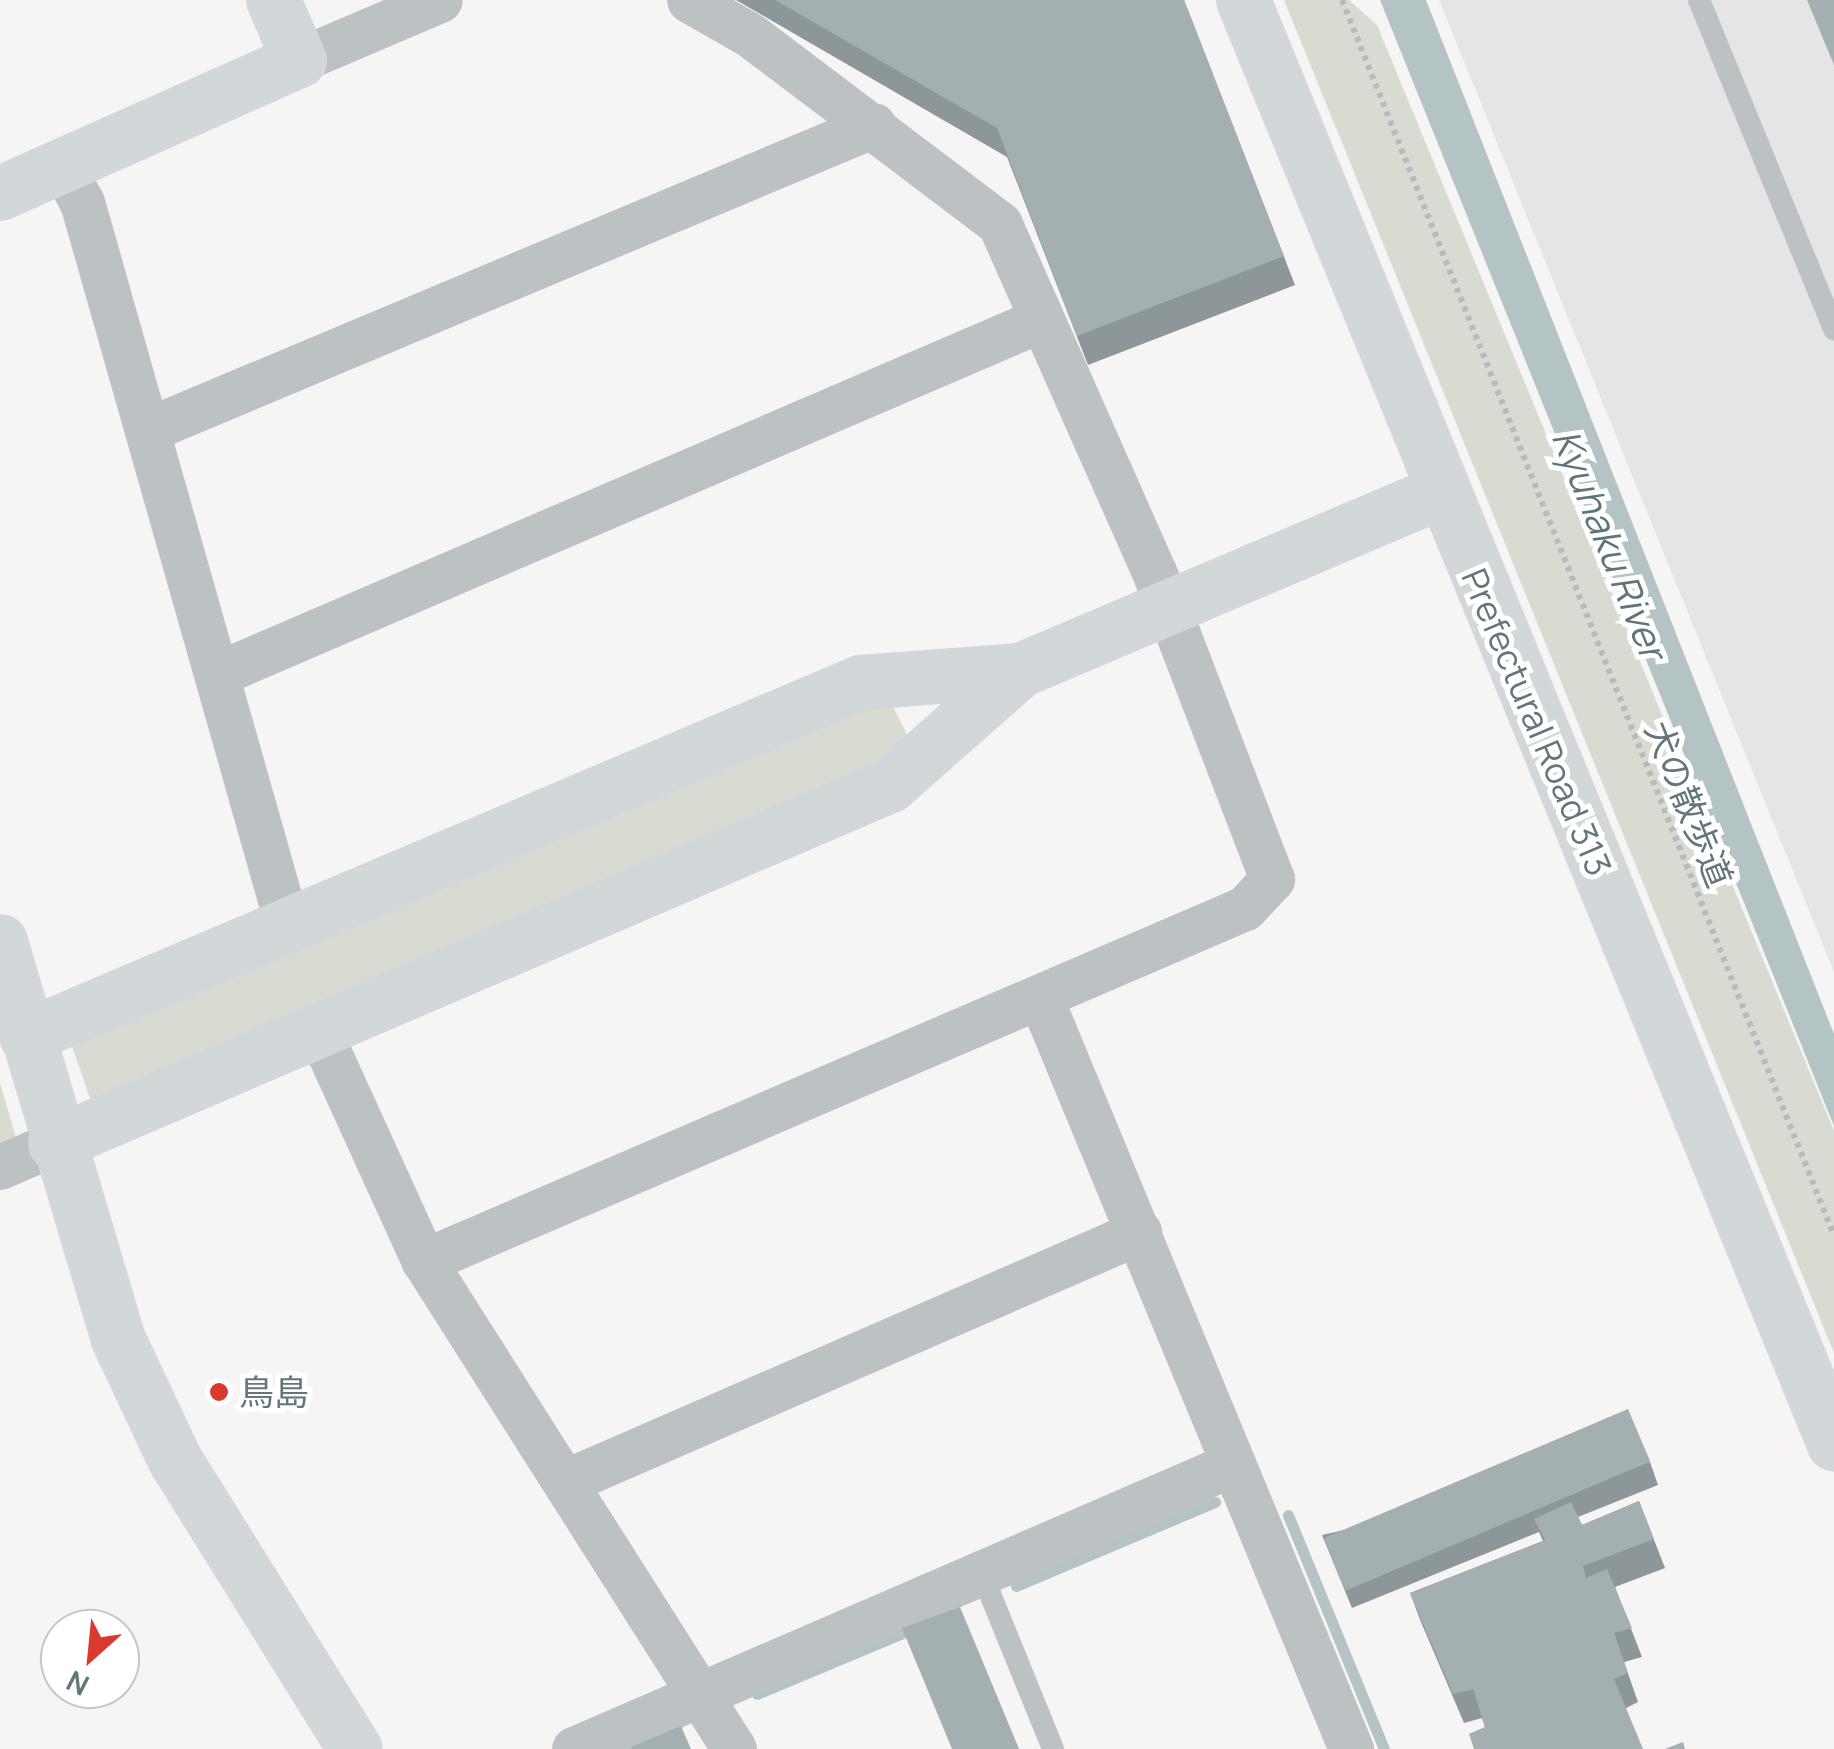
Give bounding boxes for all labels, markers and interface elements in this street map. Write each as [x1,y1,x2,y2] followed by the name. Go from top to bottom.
[1543,423,1677,665] water label: Kyuhaku River
[1453,562,1621,882] street label: Prefectural Road 313
[1637,715,1741,893] street label: 犬の散歩道
[239,1371,309,1413] place label: 鳥島
[208,1381,230,1403] marker: 鳥島
[40,1609,140,1709] north arrow
[60,1662,95,1705] text: N

